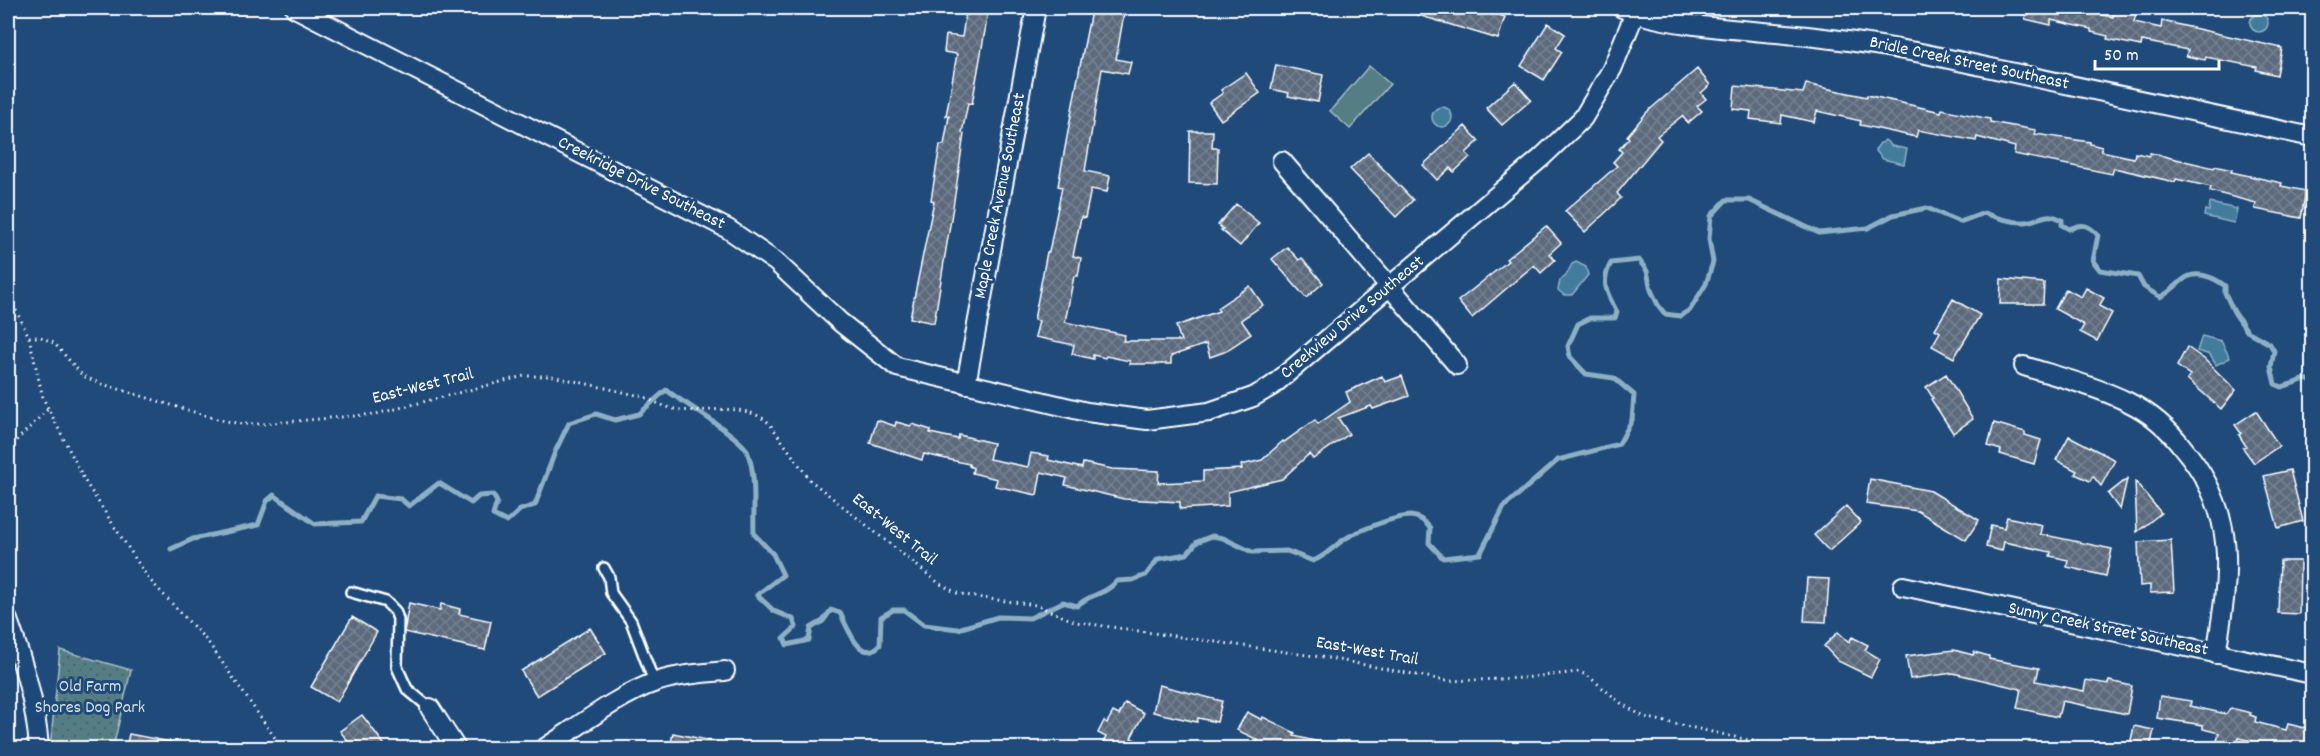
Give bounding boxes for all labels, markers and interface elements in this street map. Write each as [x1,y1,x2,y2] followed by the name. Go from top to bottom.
[1867,31,2071,97] street label: Bridle Creek Street Southeast
[2095,33,2220,71] scale bar
[2104,44,2139,69] text: 50 m
[969,91,1033,301] street label: Maple Creek Avenue Southeast
[553,131,729,237] street label: Creekridge Drive Southeast
[1276,250,1431,386] street label: Creekview Drive Southeast
[370,362,477,412] street label: East-West Trail
[846,488,943,573] street label: East-West Trail
[2006,597,2211,663] street label: Sunny Creek Street Southeast
[1314,631,1421,673] street label: East-West Trail
[35,675,145,721] park label: Old Farm Shores Dog Park

